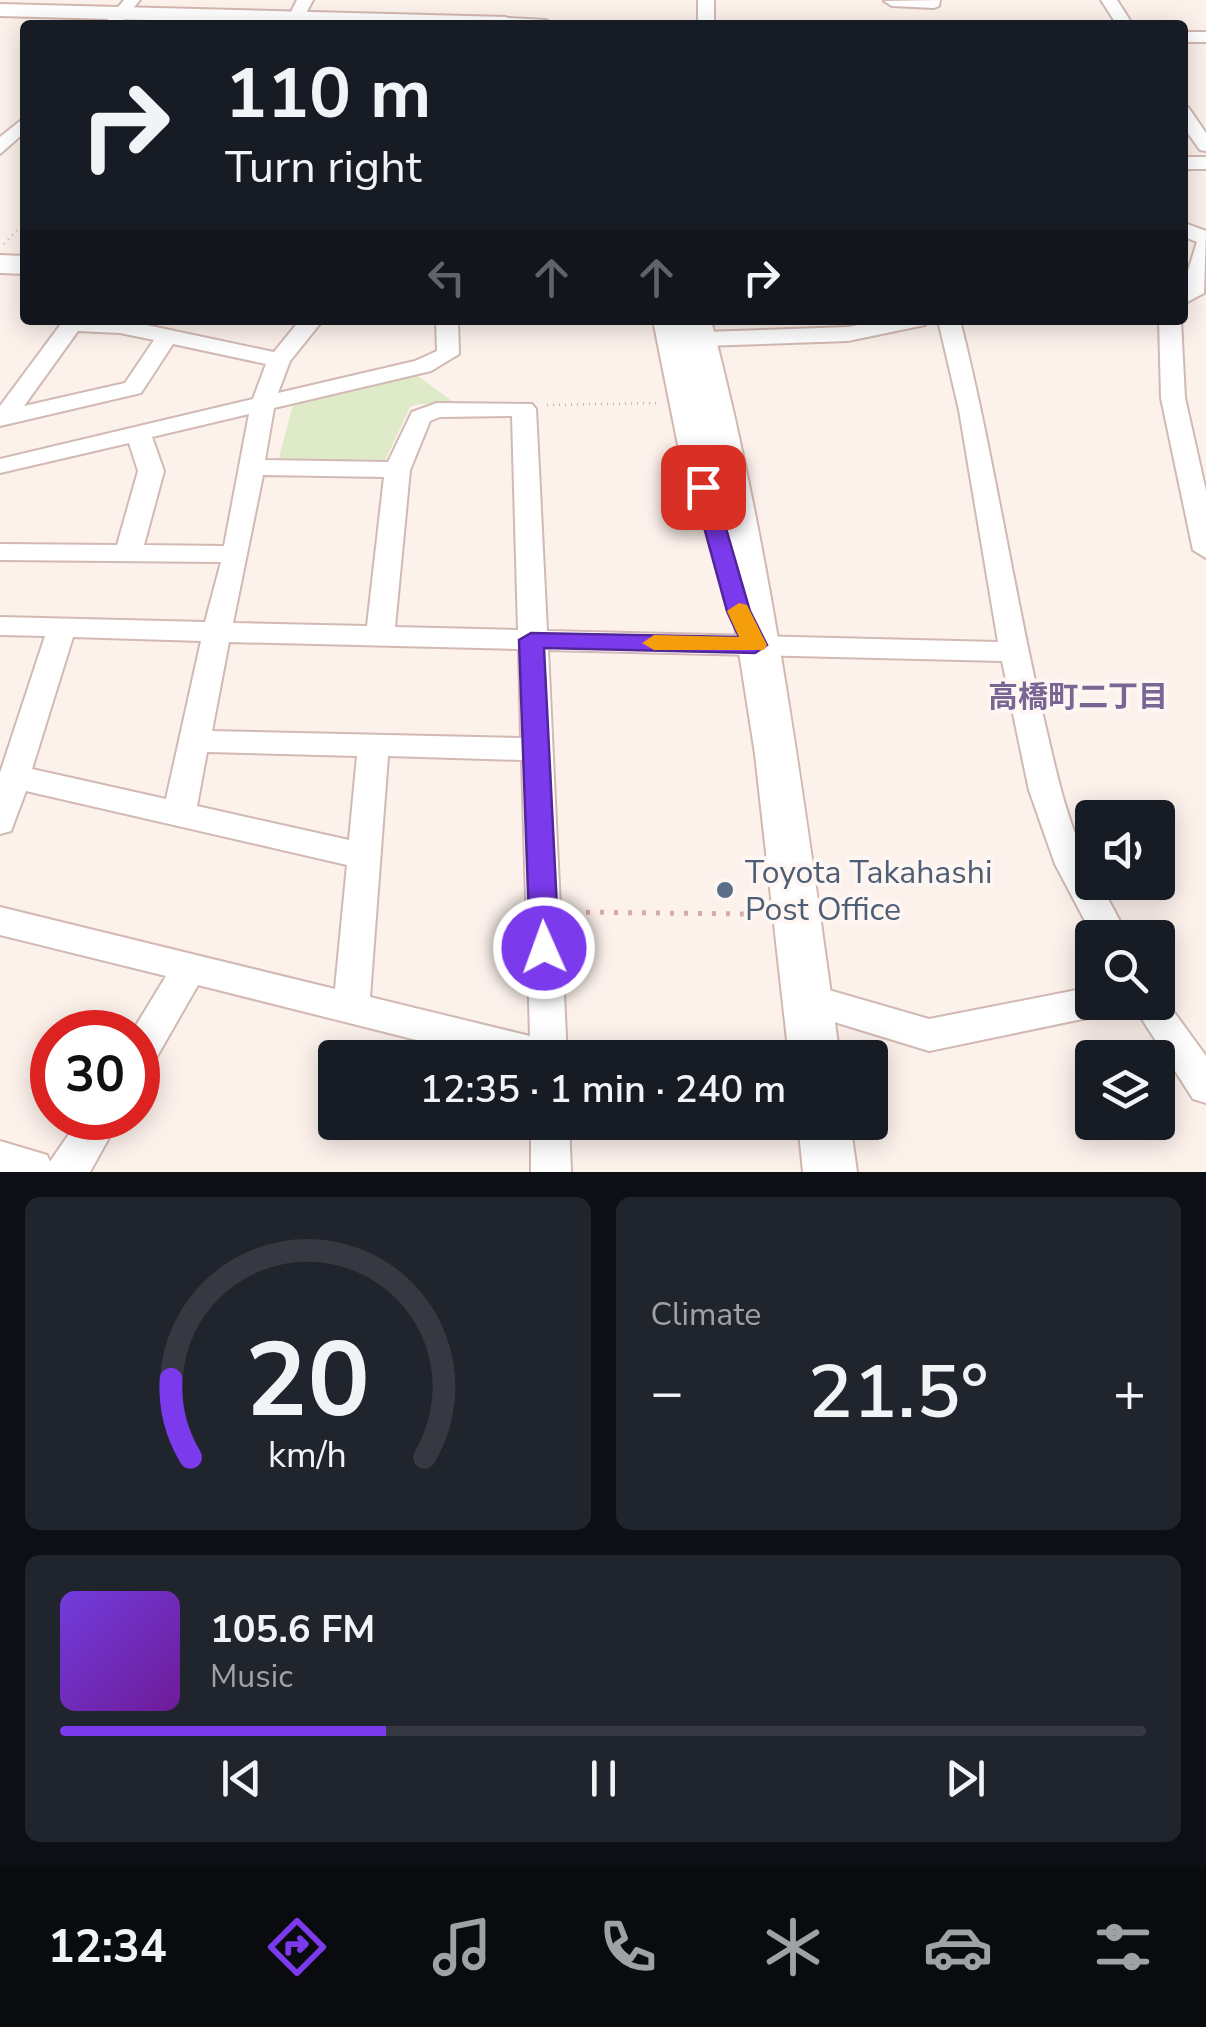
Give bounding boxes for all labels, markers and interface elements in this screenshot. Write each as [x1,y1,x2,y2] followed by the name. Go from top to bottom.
[225,46,431,142] text: 110 m
[60,60,190,190] icon: right
[225,137,422,198] text: Turn right
[419,250,474,305] icon: left
[524,250,579,305] icon: ahead
[629,250,684,305] icon: ahead
[734,250,789,305] icon: right
[661,445,746,530] pin
[676,460,731,515] icon: arrive
[988,677,1168,718] district label: 高橋町二丁目
[1075,800,1175,1140] map controls
[1075,800,1175,900] button: sound
[745,851,992,931] place label: Toyota Takahashi Post Office
[714,879,736,901] marker: Toyota Takahashi Post Office
[492,896,596,1000] position arrow
[1075,920,1175,1020] button: search
[30,1010,160,1140] speed limit sign: 30
[1075,1040,1175,1140] button: layers
[420,1064,786,1115] text: 12:35 · 1 min · 240 m
[651,1293,761,1336] text: Climate
[245,1310,370,1452] text: 20
[808,1341,989,1443] text: 21.5°
[651,1355,684,1430] text: −
[1113,1355,1146,1430] text: +
[268,1431,347,1480] text: km/h
[210,1604,375,1655] text: 105.6 FM
[210,1655,293,1698] text: Music
[214,1751,269,1806] icon: previous
[576,1751,631,1806] icon: pause
[938,1751,993,1806] icon: next
[262,1912,332,1982] icon: directions
[427,1912,497,1982] icon: music
[593,1912,663,1982] icon: phone
[758,1912,828,1982] icon: climate
[923,1912,993,1982] icon: car
[1088,1912,1158,1982] icon: filters
[48,1917,167,1978] text: 12:34

